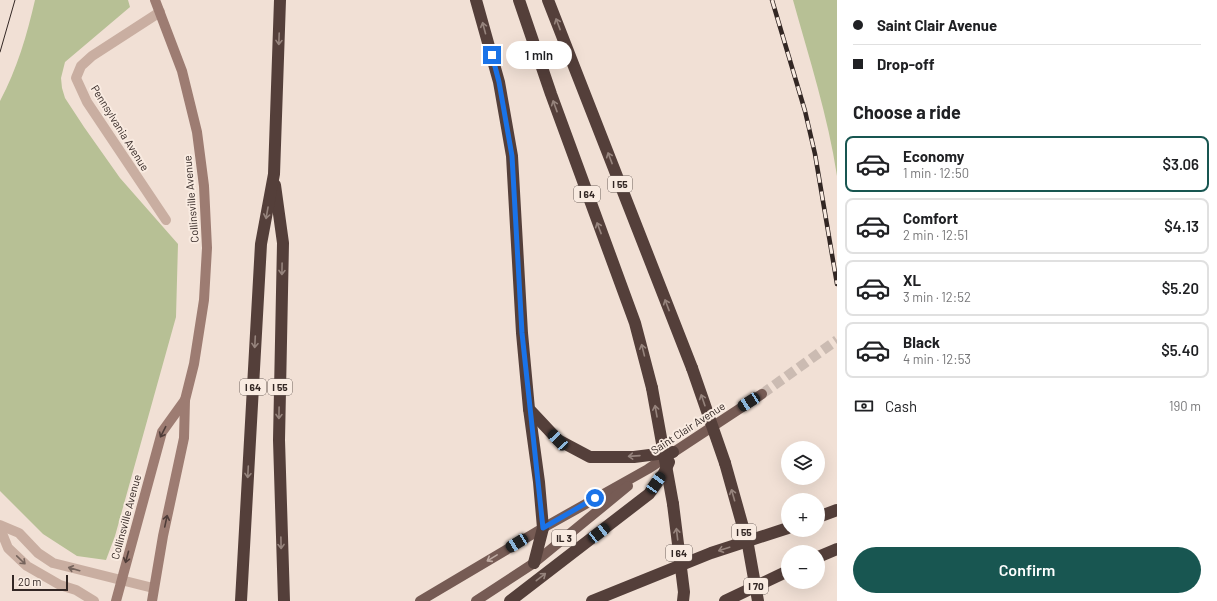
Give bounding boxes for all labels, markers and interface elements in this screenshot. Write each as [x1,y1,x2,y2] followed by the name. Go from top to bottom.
[877,16,997,34] text: Saint Clair Avenue
[553,18,561,30] one-way arrow
[480,22,488,35] one-way arrow
[275,32,282,45] one-way arrow
[506,41,572,69] callout: 1 min
[483,46,501,64] route end
[525,47,553,63] text: 1 min
[877,55,935,73] text: Drop-off
[89,82,152,173] street label: Pennsylvania Avenue
[551,99,558,112] one-way arrow
[853,101,961,123] text: Choose a ride
[855,146,891,182] icon: car
[903,147,964,165] text: Economy
[605,152,613,164] one-way arrow
[180,155,201,243] street label: Collinsville Avenue
[1162,155,1199,173] text: $3.06
[903,165,969,181] text: 1 min · 12:50
[608,176,632,192] road number: I 55
[574,186,600,202] road number: I 64
[263,206,271,219] one-way arrow
[855,208,891,244] icon: car
[903,209,958,227] text: Comfort
[1164,217,1199,235] text: $4.13
[595,222,603,234] one-way arrow
[903,227,968,243] text: 2 min · 12:51
[278,262,286,275] one-way arrow
[855,270,891,306] icon: car
[903,271,921,289] text: XL
[1162,279,1199,297] text: $5.20
[903,289,971,305] text: 3 min · 12:52
[663,300,671,312] one-way arrow
[855,332,891,368] icon: car
[903,333,940,351] text: Black
[252,335,259,348] one-way arrow
[1161,341,1199,359] text: $5.40
[638,344,646,357] one-way arrow
[903,351,971,367] text: 4 min · 12:53
[240,379,266,395] road number: I 64
[268,379,292,395] road number: I 55
[736,390,762,414] car
[698,395,706,407] one-way arrow
[853,395,875,417] icon: cash
[885,397,917,415] text: Cash
[1169,398,1201,414] text: 190 m
[648,399,727,456] street label: Saint Clair Avenue
[652,404,660,417] one-way arrow
[276,406,283,419] one-way arrow
[159,426,166,438] one-way arrow
[545,427,571,453] car
[781,441,825,589] map controls
[781,441,825,485] button: layers
[628,453,641,460] one-way arrow
[244,465,252,478] one-way arrow
[644,470,668,496] car
[108,473,143,561] street label: Collinsville Avenue
[586,489,604,507] route start
[729,489,736,502] one-way arrow
[781,493,825,537] button: +
[163,515,171,528] one-way arrow
[586,521,612,545] car
[732,524,756,540] road number: I 55
[673,528,680,541] one-way arrow
[552,530,576,546] road number: IL 3
[504,532,530,554] car
[278,536,285,549] one-way arrow
[666,545,692,561] road number: I 64
[781,545,825,589] button: −
[718,546,731,553] one-way arrow
[853,547,1201,593] button: Confirm
[123,550,130,563] one-way arrow
[486,554,498,562] one-way arrow
[16,556,26,565] one-way arrow
[68,565,81,572] one-way arrow
[12,573,68,592] scale bar
[536,573,547,581] one-way arrow
[18,575,41,588] text: 20 m
[744,578,768,594] road number: I 70

